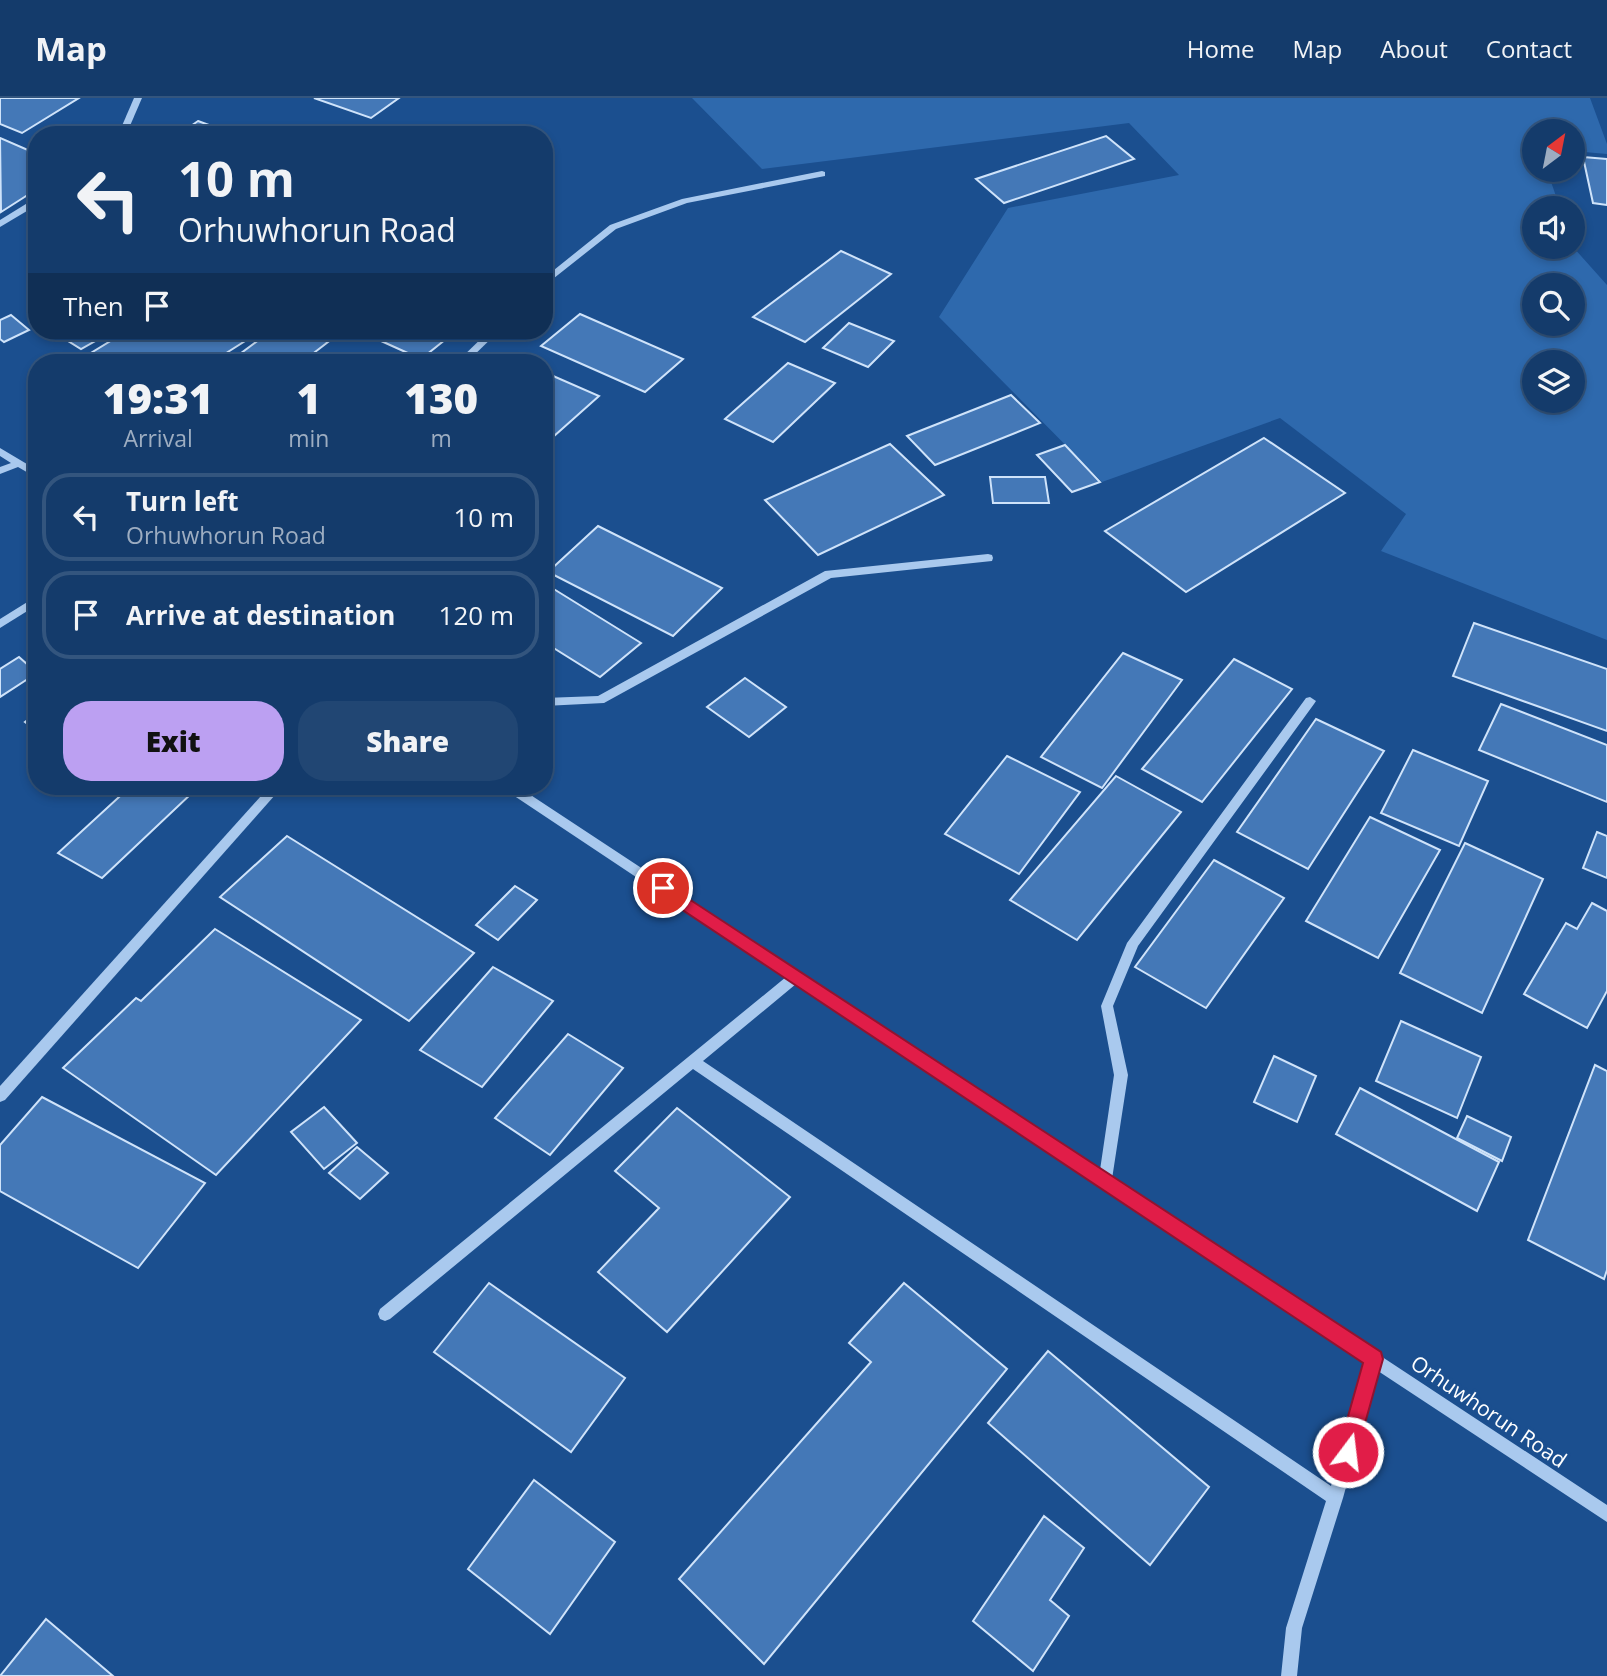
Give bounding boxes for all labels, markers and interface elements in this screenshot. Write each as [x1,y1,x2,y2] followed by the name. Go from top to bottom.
[35,26,107,71] text: Map
[1187,32,1255,65] text: Home
[1293,32,1342,65] text: Map
[1380,32,1448,65] text: About
[1486,32,1572,65] text: Contact
[1522,119,1586,182] north arrow
[1522,119,1585,413] map controls
[178,145,295,211] text: 10 m
[63,154,154,245] icon: left
[1522,196,1585,259] button: sound
[178,208,456,251] text: Orhuwhorun Road
[1522,273,1585,336] button: search
[138,287,176,325] icon: arrive
[63,288,124,324] text: Then
[1522,350,1585,413] button: layers
[103,369,213,426] text: 19:31
[297,369,321,426] text: 1
[404,369,478,426] text: 130
[124,422,193,454] text: Arrival
[288,422,329,454] text: min
[431,422,452,454] text: m
[126,483,238,519] text: Turn left
[67,498,105,536] icon: left
[453,499,514,535] text: 10 m
[126,519,326,551] text: Orhuwhorun Road
[67,596,105,634] icon: arrive
[126,597,395,633] text: Arrive at destination
[439,597,514,633] text: 120 m
[63,701,284,781] button: Exit
[298,701,518,781] button: Share
[633,858,693,918] pin
[644,869,682,907] icon: arrive
[1406,1348,1572,1474] street label: Orhuwhorun Road
[1311,1415,1385,1489] position arrow

